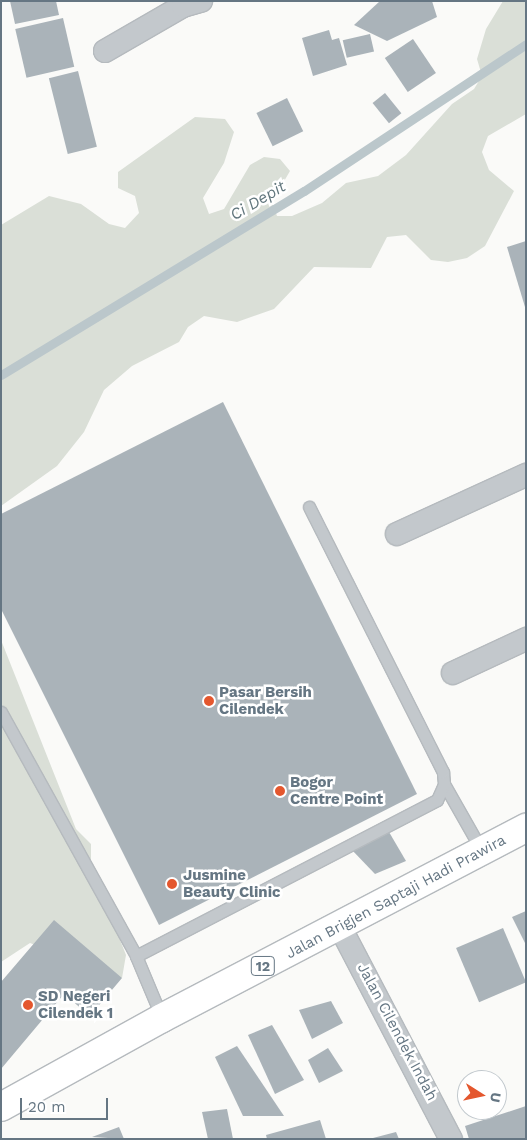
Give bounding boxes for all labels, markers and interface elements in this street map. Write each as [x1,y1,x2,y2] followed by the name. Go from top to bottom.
[227,177,289,225] water label: Ci Depit
[219,683,312,718] place label: Pasar Bersih Cilendek
[203,695,215,707] marker: Pasar Bersih Cilendek
[290,773,383,808] place label: Bogor Centre Point
[274,785,286,797] marker: Bogor Centre Point
[283,831,509,963] street label: Jalan Brigjen Saptaji Hadi Prawira
[183,866,281,901] place label: Jusmine Beauty Clinic
[165,877,179,891] marker: Jusmine Beauty Clinic
[250,954,276,978] road number: 12
[353,960,441,1104] street label: Jalan Cilendek Indah
[38,987,114,1022] place label: SD Negeri Cilendek 1
[22,999,34,1011] marker: SD Negeri Cilendek 1
[457,1070,507,1120] north arrow
[22,1088,110,1120] scale bar
[487,1091,505,1104] text: U
[28,1098,66,1116] text: 20 m

